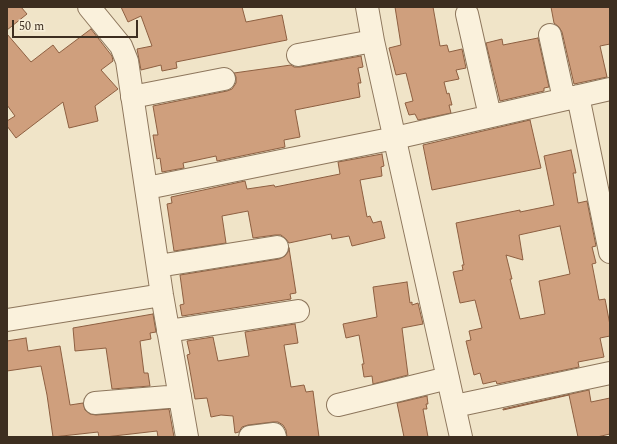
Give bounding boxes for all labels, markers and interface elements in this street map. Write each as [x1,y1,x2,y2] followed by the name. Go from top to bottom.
[14,12,140,38] scale bar
[19,17,44,36] text: 50 m

